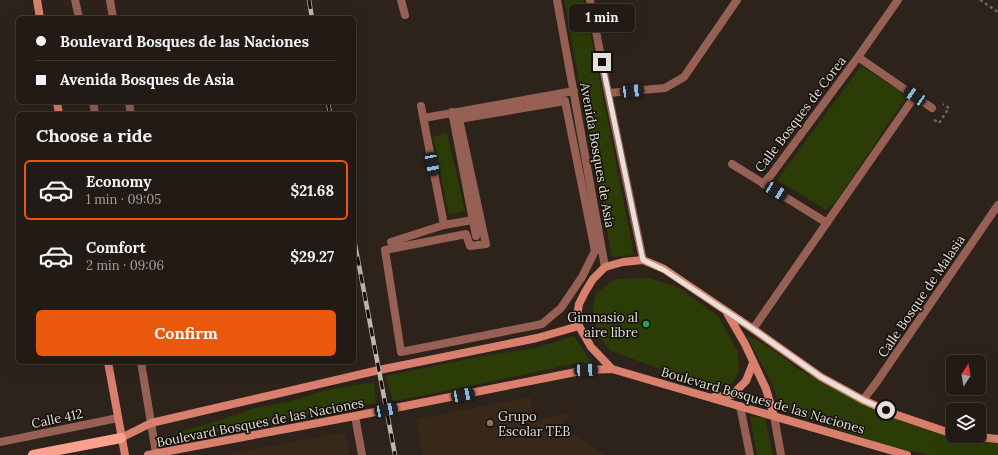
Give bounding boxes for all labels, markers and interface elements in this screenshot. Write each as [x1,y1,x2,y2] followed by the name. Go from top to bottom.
[569,4,635,32] callout: 1 min
[585,9,619,26] text: 1 min
[60,32,309,51] text: Boulevard Bosques de las Naciones
[593,53,611,71] route end
[751,53,850,176] street label: Calle Bosques de Corea
[60,70,234,89] text: Avenida Bosques de Asia
[576,80,619,229] street label: Avenida Bosques de Asia
[619,84,645,98] car
[902,84,928,108] car
[36,124,152,147] text: Choose a ride
[424,151,440,177] car
[38,172,74,208] icon: car
[86,172,151,191] text: Economy
[763,180,789,202] car
[290,181,334,200] text: $21.68
[86,191,161,208] text: 1 min · 09:05
[874,231,969,361] street label: Calle Bosque de Malasia
[38,238,74,274] icon: car
[86,238,146,257] text: Comfort
[290,247,334,266] text: $29.27
[86,257,164,274] text: 2 min · 09:06
[567,309,638,341] place label: Gimnasio al aire libre
[36,310,336,356] button: Confirm
[641,319,651,329] marker: Gimnasio al aire libre
[946,355,986,395] north arrow
[946,355,986,443] map controls
[574,363,598,377] car
[659,363,867,438] street label: Boulevard Bosques de las Naciones
[450,387,476,403] car
[155,394,365,451] street label: Boulevard Bosques de las Naciones
[877,401,895,419] route start
[373,402,399,418] car
[946,403,986,443] button: layers
[30,405,84,432] street label: Calle 412
[498,408,570,440] place label: Grupo Escolar TEB
[485,418,495,428] marker: Grupo Escolar TEB

